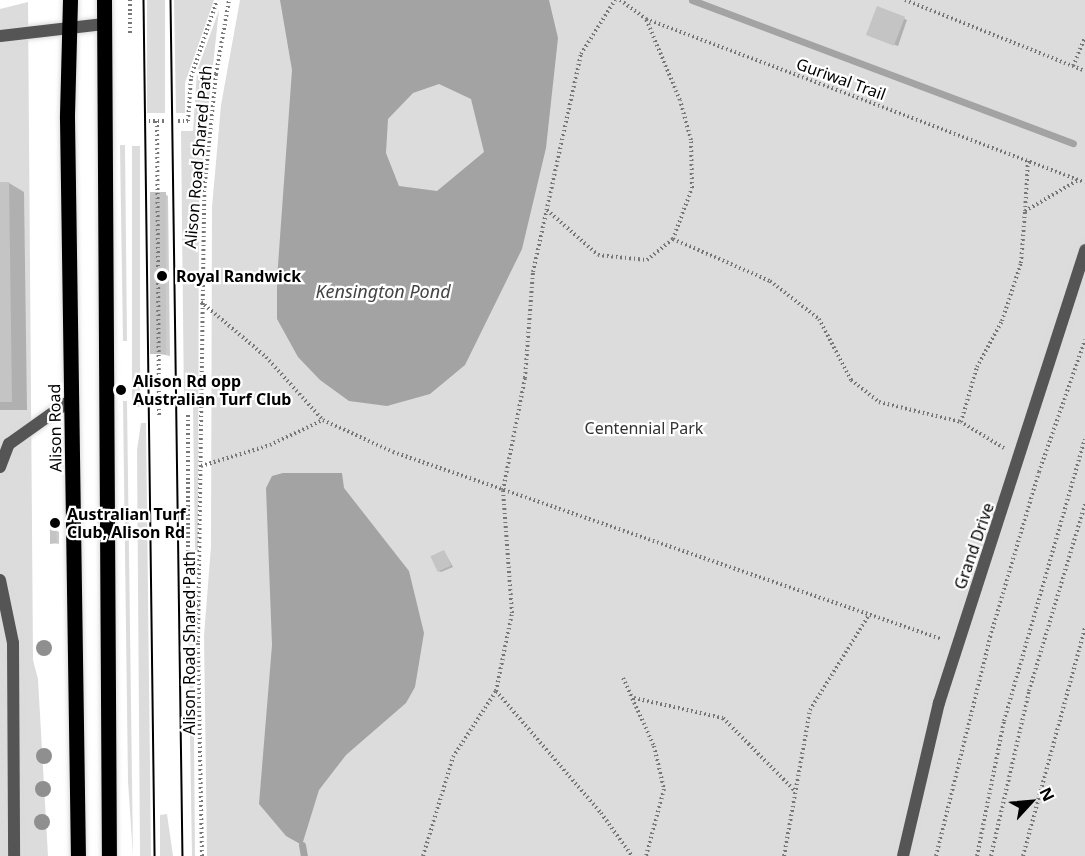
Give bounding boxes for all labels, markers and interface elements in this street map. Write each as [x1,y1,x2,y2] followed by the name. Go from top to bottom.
[794,54,888,104] street label: Guriwal Trail
[180,65,216,249] street label: Alison Road Shared Path
[176,266,301,286] place label: Royal Randwick
[153,267,171,285] marker: Royal Randwick
[315,280,451,302] water label: Kensington Pond
[133,371,291,409] place label: Alison Rd opp Australian Turf Club
[114,383,128,397] marker: Alison Rd opp Australian Turf Club
[45,384,65,472] street label: Alison Road
[585,418,703,438] park label: Centennial Park
[950,500,998,592] street label: Grand Drive
[67,504,186,542] place label: Australian Turf Club, Alison Rd
[48,516,62,530] marker: Australian Turf Club, Alison Rd
[179,551,199,735] street label: Alison Road Shared Path
[1001,772,1061,832] north arrow
[1034,783,1060,805] text: N

